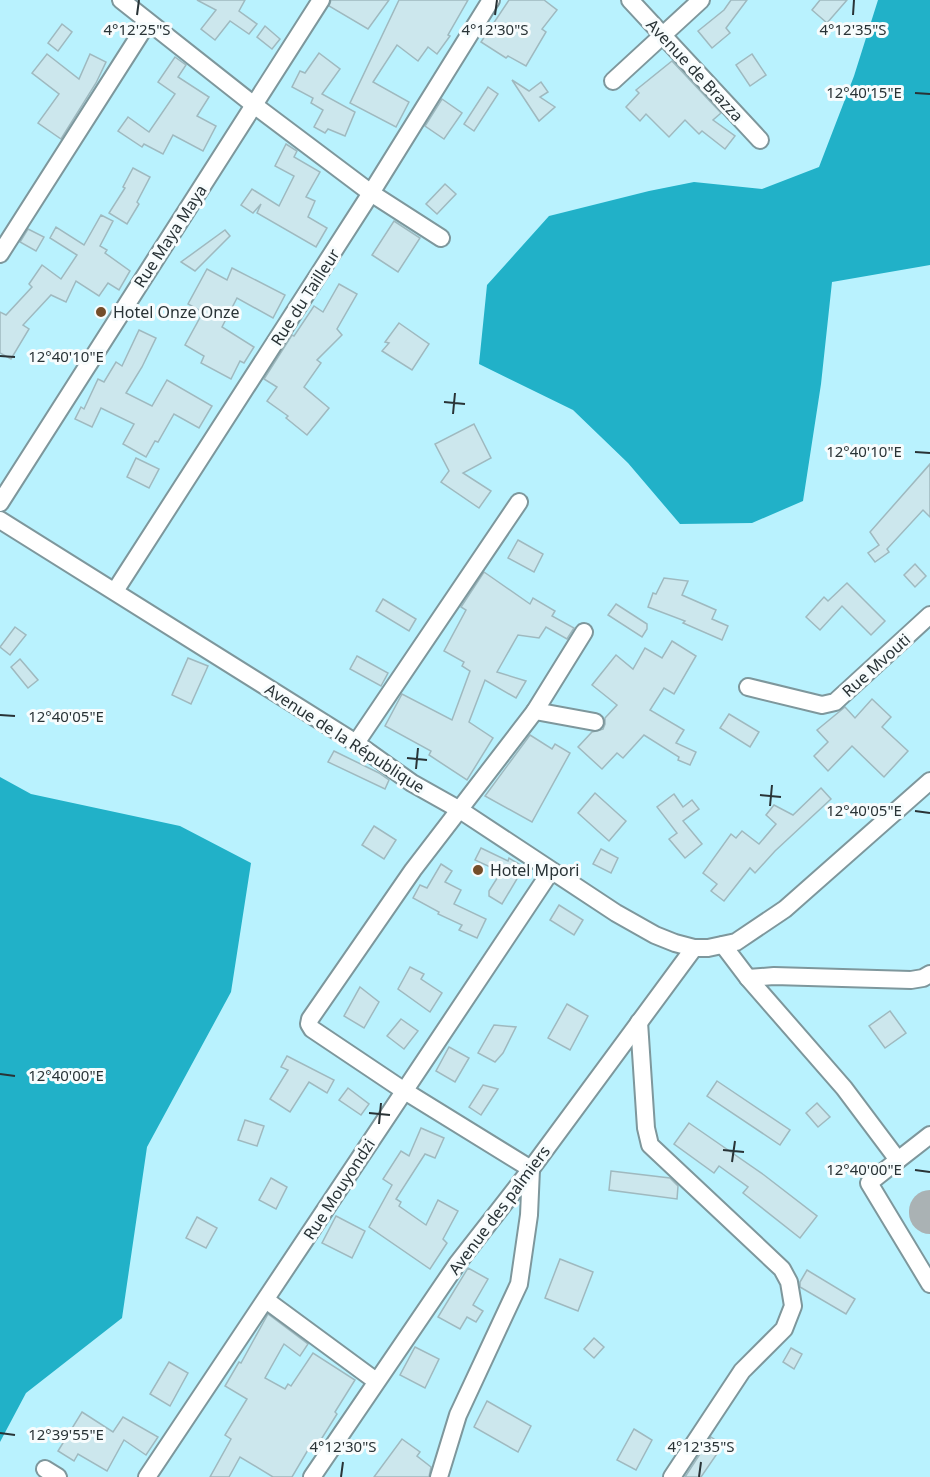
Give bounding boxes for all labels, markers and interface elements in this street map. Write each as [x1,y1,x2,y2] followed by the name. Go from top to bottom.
[642,14,748,126] street label: Avenue de Brazza
[103,19,171,39] text: 4°12'25"S
[461,19,529,39] text: 4°12'30"S
[819,19,887,39] text: 4°12'35"S
[826,82,902,102] text: 12°40'15"E
[129,180,211,292] street label: Rue Maya Maya
[265,244,345,350] street label: Rue du Tailleur
[113,301,240,323] place label: Hotel Onze Onze
[94,305,108,319] marker: Hotel Onze Onze
[28,346,104,366] text: 12°40'10"E
[826,441,902,461] text: 12°40'10"E
[837,628,915,702] street label: Rue Mvouti
[261,678,429,798] street label: Avenue de la République
[28,706,104,726] text: 12°40'05"E
[826,800,902,820] text: 12°40'05"E
[490,859,579,881] place label: Hotel Mpori
[471,863,485,877] marker: Hotel Mpori
[28,1065,104,1085] text: 12°40'00"E
[298,1134,380,1244] street label: Rue Mouyondzi
[443,1141,555,1279] street label: Avenue des palmiers
[826,1159,902,1179] text: 12°40'00"E
[28,1424,104,1444] text: 12°39'55"E
[309,1436,377,1456] text: 4°12'30"S
[667,1436,735,1456] text: 4°12'35"S

